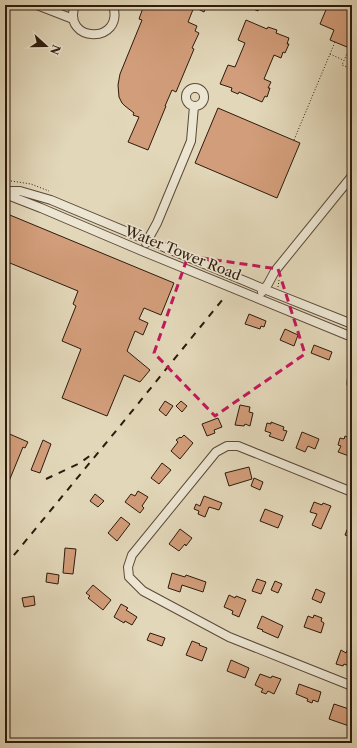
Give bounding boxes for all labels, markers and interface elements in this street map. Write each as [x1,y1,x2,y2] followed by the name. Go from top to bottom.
[26,26,66,66] north arrow
[47,43,64,57] text: N
[121,221,244,285] street label: Water Tower Road

